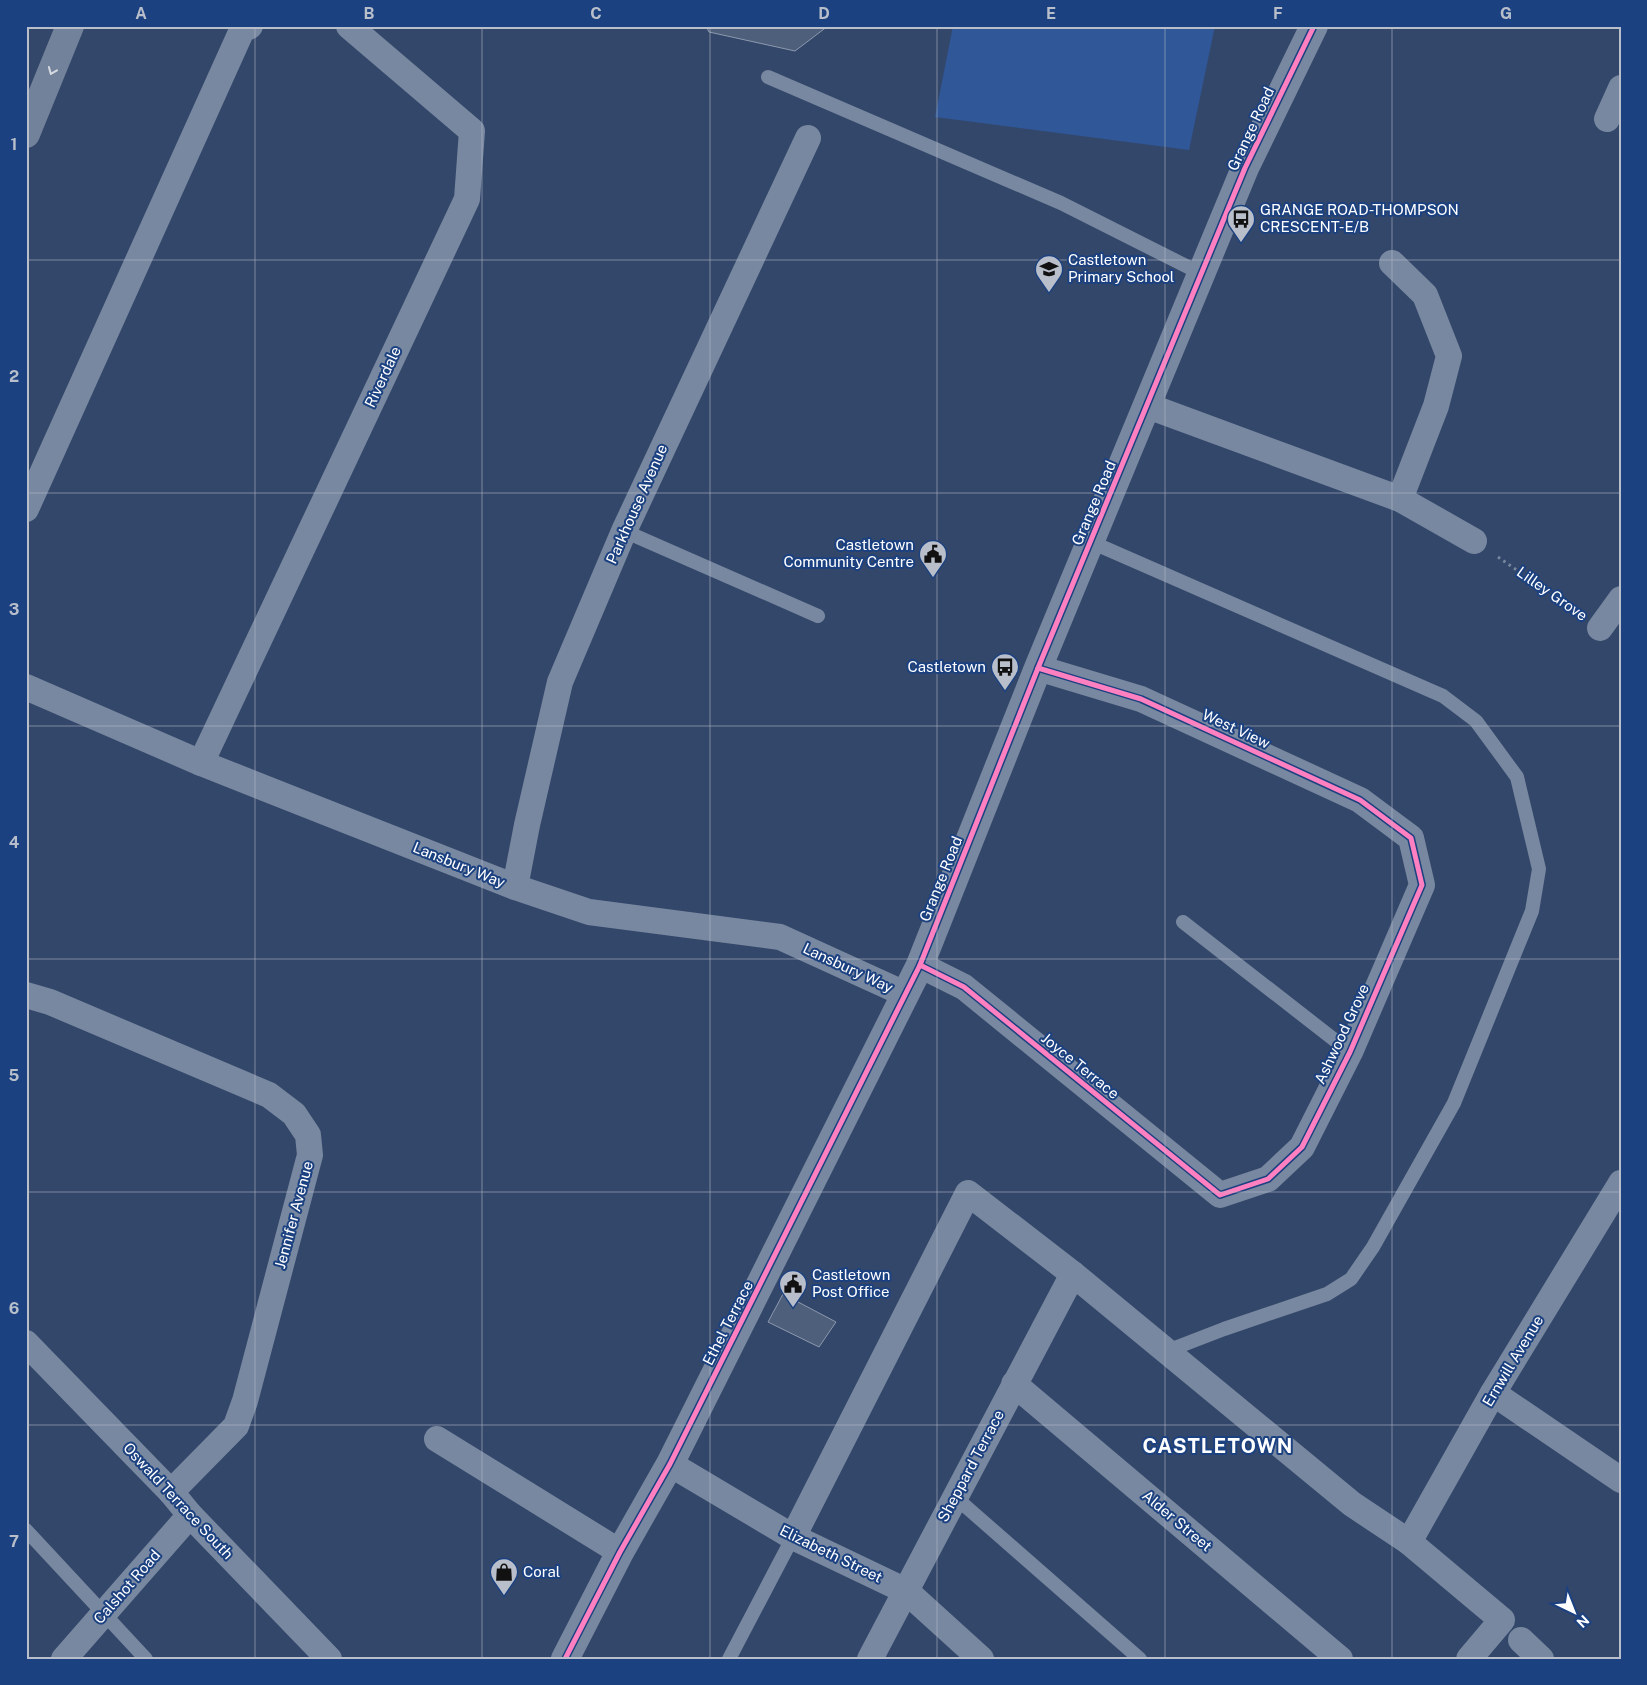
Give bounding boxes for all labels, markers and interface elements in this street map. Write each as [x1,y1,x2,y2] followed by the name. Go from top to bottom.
[135,4,147,23] text: A
[364,4,375,23] text: B
[590,4,602,23] text: C
[818,4,830,23] text: D
[1046,4,1056,23] text: E
[1273,4,1283,23] text: F
[1500,4,1512,23] text: G
[48,66,58,75] one-way arrow
[1224,84,1277,173] street label: Grange Road
[11,135,17,154] text: 1
[1260,201,1459,235] place label: GRANGE ROAD-THOMPSON CRESCENT-E/B
[1226,204,1256,243] bus stop icon: GRANGE ROAD-THOMPSON CRESCENT-E/B
[1068,251,1174,285] place label: Castletown Primary School
[1034,254,1064,293] school or university icon: Castletown Primary School
[361,344,404,410] street label: Riverdale
[9,367,19,386] text: 2
[603,441,671,566] street label: Parkhouse Avenue
[1068,458,1119,548] street label: Grange Road
[783,536,914,570] place label: Castletown Community Centre
[918,539,948,578] public building icon: Castletown Community Centre
[1514,563,1591,624] street label: Lilley Grove
[9,600,19,619] text: 3
[990,652,1020,691] bus stop icon: Castletown
[908,658,986,675] place label: Castletown
[1200,706,1273,752] street label: West View
[9,833,20,852] text: 4
[916,834,965,924] street label: Grange Road
[411,838,508,891] street label: Lansbury Way
[800,939,896,996] street label: Lansbury Way
[1311,981,1372,1087] street label: Ashwood Grove
[1038,1029,1123,1102] street label: Joyce Terrace
[9,1066,20,1085] text: 5
[271,1159,316,1271] street label: Jennifer Avenue
[812,1266,890,1300] place label: Castletown Post Office
[778,1269,808,1308] public building icon: Castletown Post Office
[699,1278,756,1368] street label: Ethel Terrace
[9,1299,19,1318] text: 6
[1479,1312,1546,1409] street label: Ernwill Avenue
[934,1407,1007,1525] street label: Sheppard Terrace
[1143,1434,1293,1458] district label: CASTLETOWN
[120,1439,237,1562] street label: Oswald Terrace South
[1139,1487,1216,1555] street label: Alder Street
[777,1521,885,1586] street label: Elizabeth Street
[9,1532,19,1551] text: 7
[90,1546,163,1627] street label: Calshot Road
[489,1557,519,1596] shop icon: Coral
[523,1563,560,1580] place label: Coral
[1550,1588,1600,1638] north arrow
[1573,1612,1592,1631] text: N

